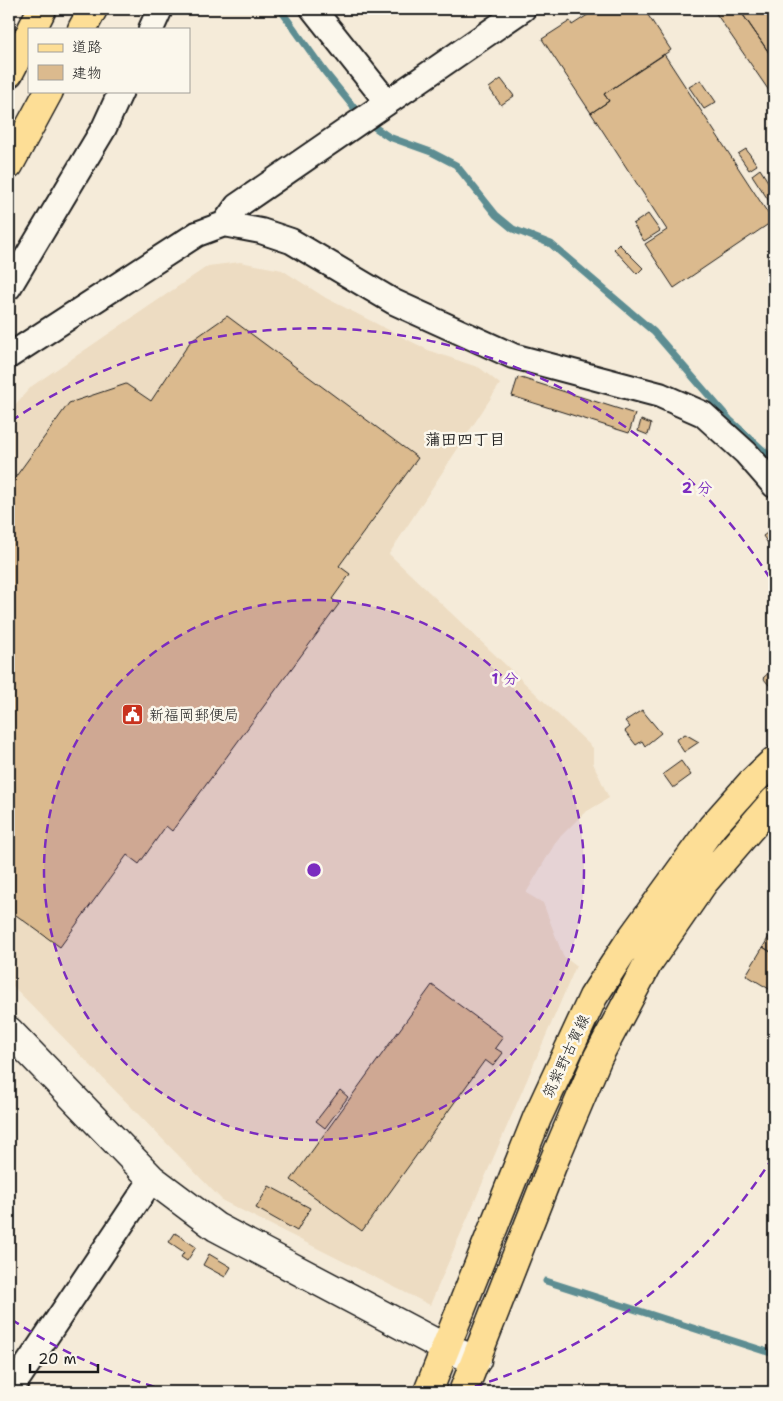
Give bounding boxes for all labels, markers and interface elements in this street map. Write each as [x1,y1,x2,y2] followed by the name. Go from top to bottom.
[28,28,190,92] legend
[72,37,102,57] text: 道路
[72,63,102,83] text: 建物
[425,429,505,450] district label: 蒲田四丁目
[682,478,712,498] text: 2 分
[492,669,519,689] text: 1 分
[121,703,145,727] public building icon: 新福岡郵便局
[149,705,239,725] place label: 新福岡郵便局
[305,861,323,879] centre of rings
[538,1011,594,1101] street label: 筑紫野古賀線
[30,1341,98,1373] scale bar
[38,1349,77,1369] text: 20 m

